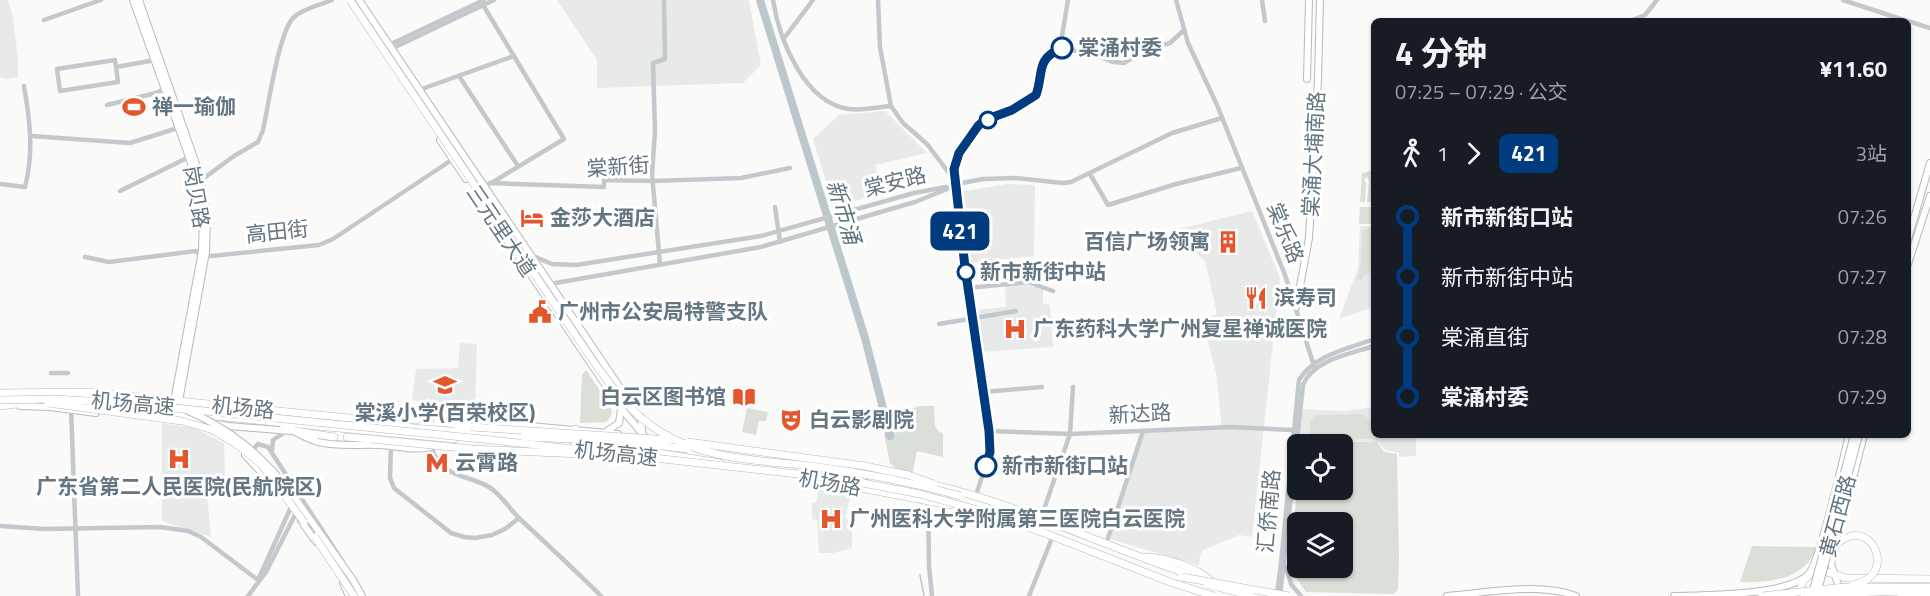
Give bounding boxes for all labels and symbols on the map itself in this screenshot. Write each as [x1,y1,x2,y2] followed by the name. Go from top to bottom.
[1078,31,1162,63] place label: 棠涌村委
[1051,37,1073,59] marker: 棠涌村委
[152,90,236,122] place label: 禅一瑜伽
[1294,90,1332,218] street label: 棠涌大埔南路
[121,94,147,120] sports icon: 禅一瑜伽
[979,111,997,129] unlabelled marker
[585,148,650,184] street label: 棠新街
[860,158,929,204] street label: 棠安路
[176,163,218,231] street label: 岗贝路
[818,175,871,251] water label: 新市涌
[459,178,544,283] street label: 三元里大道
[1259,197,1313,268] street label: 棠乐路
[550,201,655,233] place label: 金莎大酒店
[519,205,545,231] hotel icon: 金莎大酒店
[244,212,310,250] street label: 高田街
[926,212,994,250] line badge: 421
[1084,225,1210,257] place label: 百信广场领寓
[1215,229,1241,255] building icon: 百信广场领寓
[980,255,1106,287] place label: 新市新街中站
[957,263,975,281] marker: 新市新街中站
[1274,281,1337,313] place label: 滨寿司
[1243,285,1269,311] restaurant icon: 滨寿司
[558,295,768,327] place label: 广州市公安局特警支队
[527,299,553,325] public building icon: 广州市公安局特警支队
[1033,312,1327,344] place label: 广东药科大学广州复星禅诚医院
[1002,316,1028,342] hospital icon: 广东药科大学广州复星禅诚医院
[432,372,458,398] school or university icon: 棠溪小学(百荣校区)
[600,380,726,412] place label: 白云区图书馆
[90,383,176,423] street label: 机场高速
[731,384,757,410] library icon: 白云区图书馆
[210,388,276,426] street label: 机场路
[1108,395,1172,431] street label: 新达路
[355,396,535,428] place label: 棠溪小学(百荣校区)
[809,403,914,435] place label: 白云影剧院
[778,407,804,433] theatre icon: 白云影剧院
[573,433,660,473] street label: 机场高速
[166,446,192,472] hospital icon: 广东省第二人民医院(民航院区)
[455,446,518,478] place label: 云霄路
[1002,449,1128,481] place label: 新市新街口站
[424,450,450,476] metro station icon: 云霄路
[975,455,997,477] marker: 新市新街口站
[796,461,864,503] street label: 机场路
[1248,468,1288,554] street label: 汇侨南路
[36,470,322,502] place label: 广东省第二人民医院(民航院区)
[1811,471,1863,560] street label: 黄石西路
[849,502,1185,534] place label: 广州医科大学附属第三医院白云医院
[818,506,844,532] hospital icon: 广州医科大学附属第三医院白云医院

